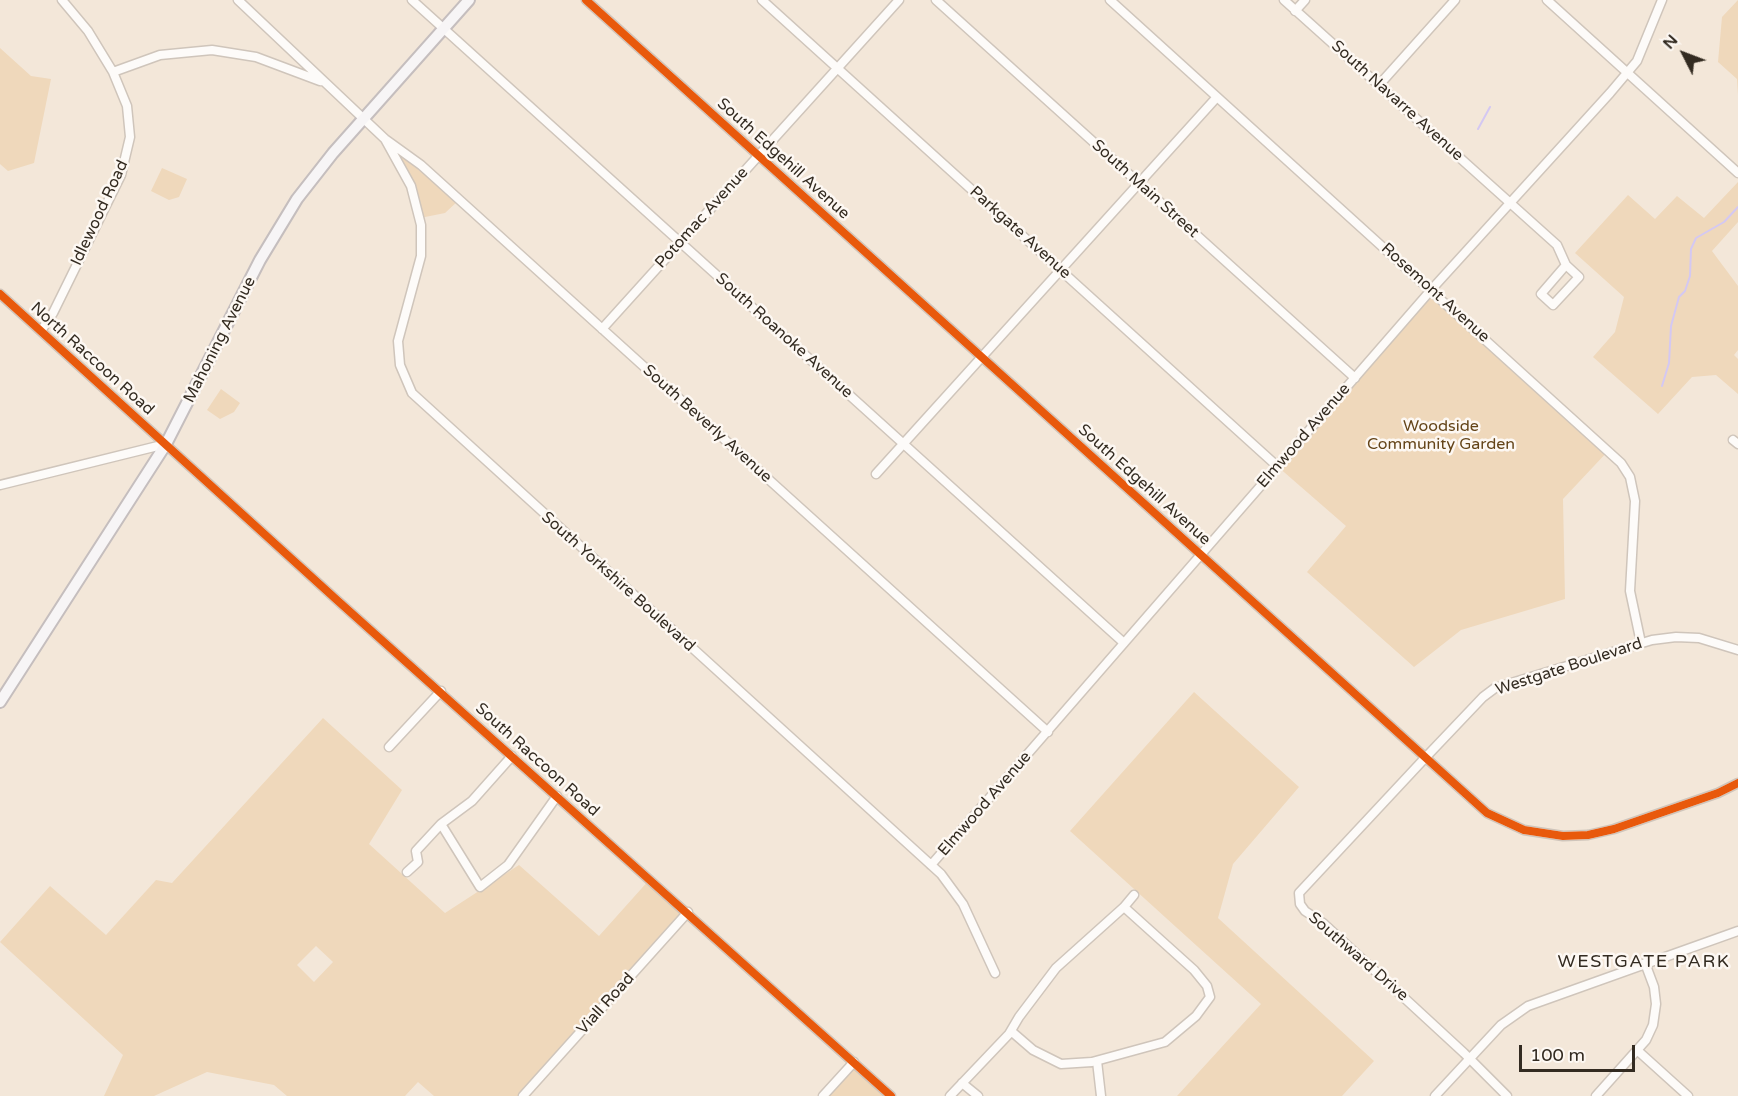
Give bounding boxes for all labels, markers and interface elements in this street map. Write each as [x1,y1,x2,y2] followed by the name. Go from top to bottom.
[1654,24,1714,84] north arrow
[1659,30,1682,53] text: N
[1327,37,1467,165] street label: South Navarre Avenue
[713,94,853,224] street label: South Edgehill Avenue
[1088,136,1202,242] street label: South Main Street
[67,157,133,269] street label: Idlewood Road
[652,163,752,273] street label: Potomac Avenue
[965,183,1075,283] street label: Parkgate Avenue
[1377,239,1493,347] street label: Rosemont Avenue
[711,269,857,403] street label: South Roanoke Avenue
[180,274,260,406] street label: Mahoning Avenue
[26,299,158,419] street label: North Raccoon Road
[639,361,775,487] street label: South Beverly Avenue
[1253,380,1355,492] street label: Elmwood Avenue
[1367,417,1515,455] park label: Woodside Community Garden
[1074,420,1214,550] street label: South Edgehill Avenue
[537,508,699,656] street label: South Yorkshire Boulevard
[1493,634,1645,700] street label: Westgate Boulevard
[471,699,603,821] street label: South Raccoon Road
[934,748,1036,860] street label: Elmwood Avenue
[1304,908,1412,1006] street label: Southward Drive
[1558,951,1730,973] district label: WESTGATE PARK
[573,969,639,1039] street label: Viall Road
[1522,1033,1638,1071] scale bar
[1530,1044,1585,1066] text: 100 m

